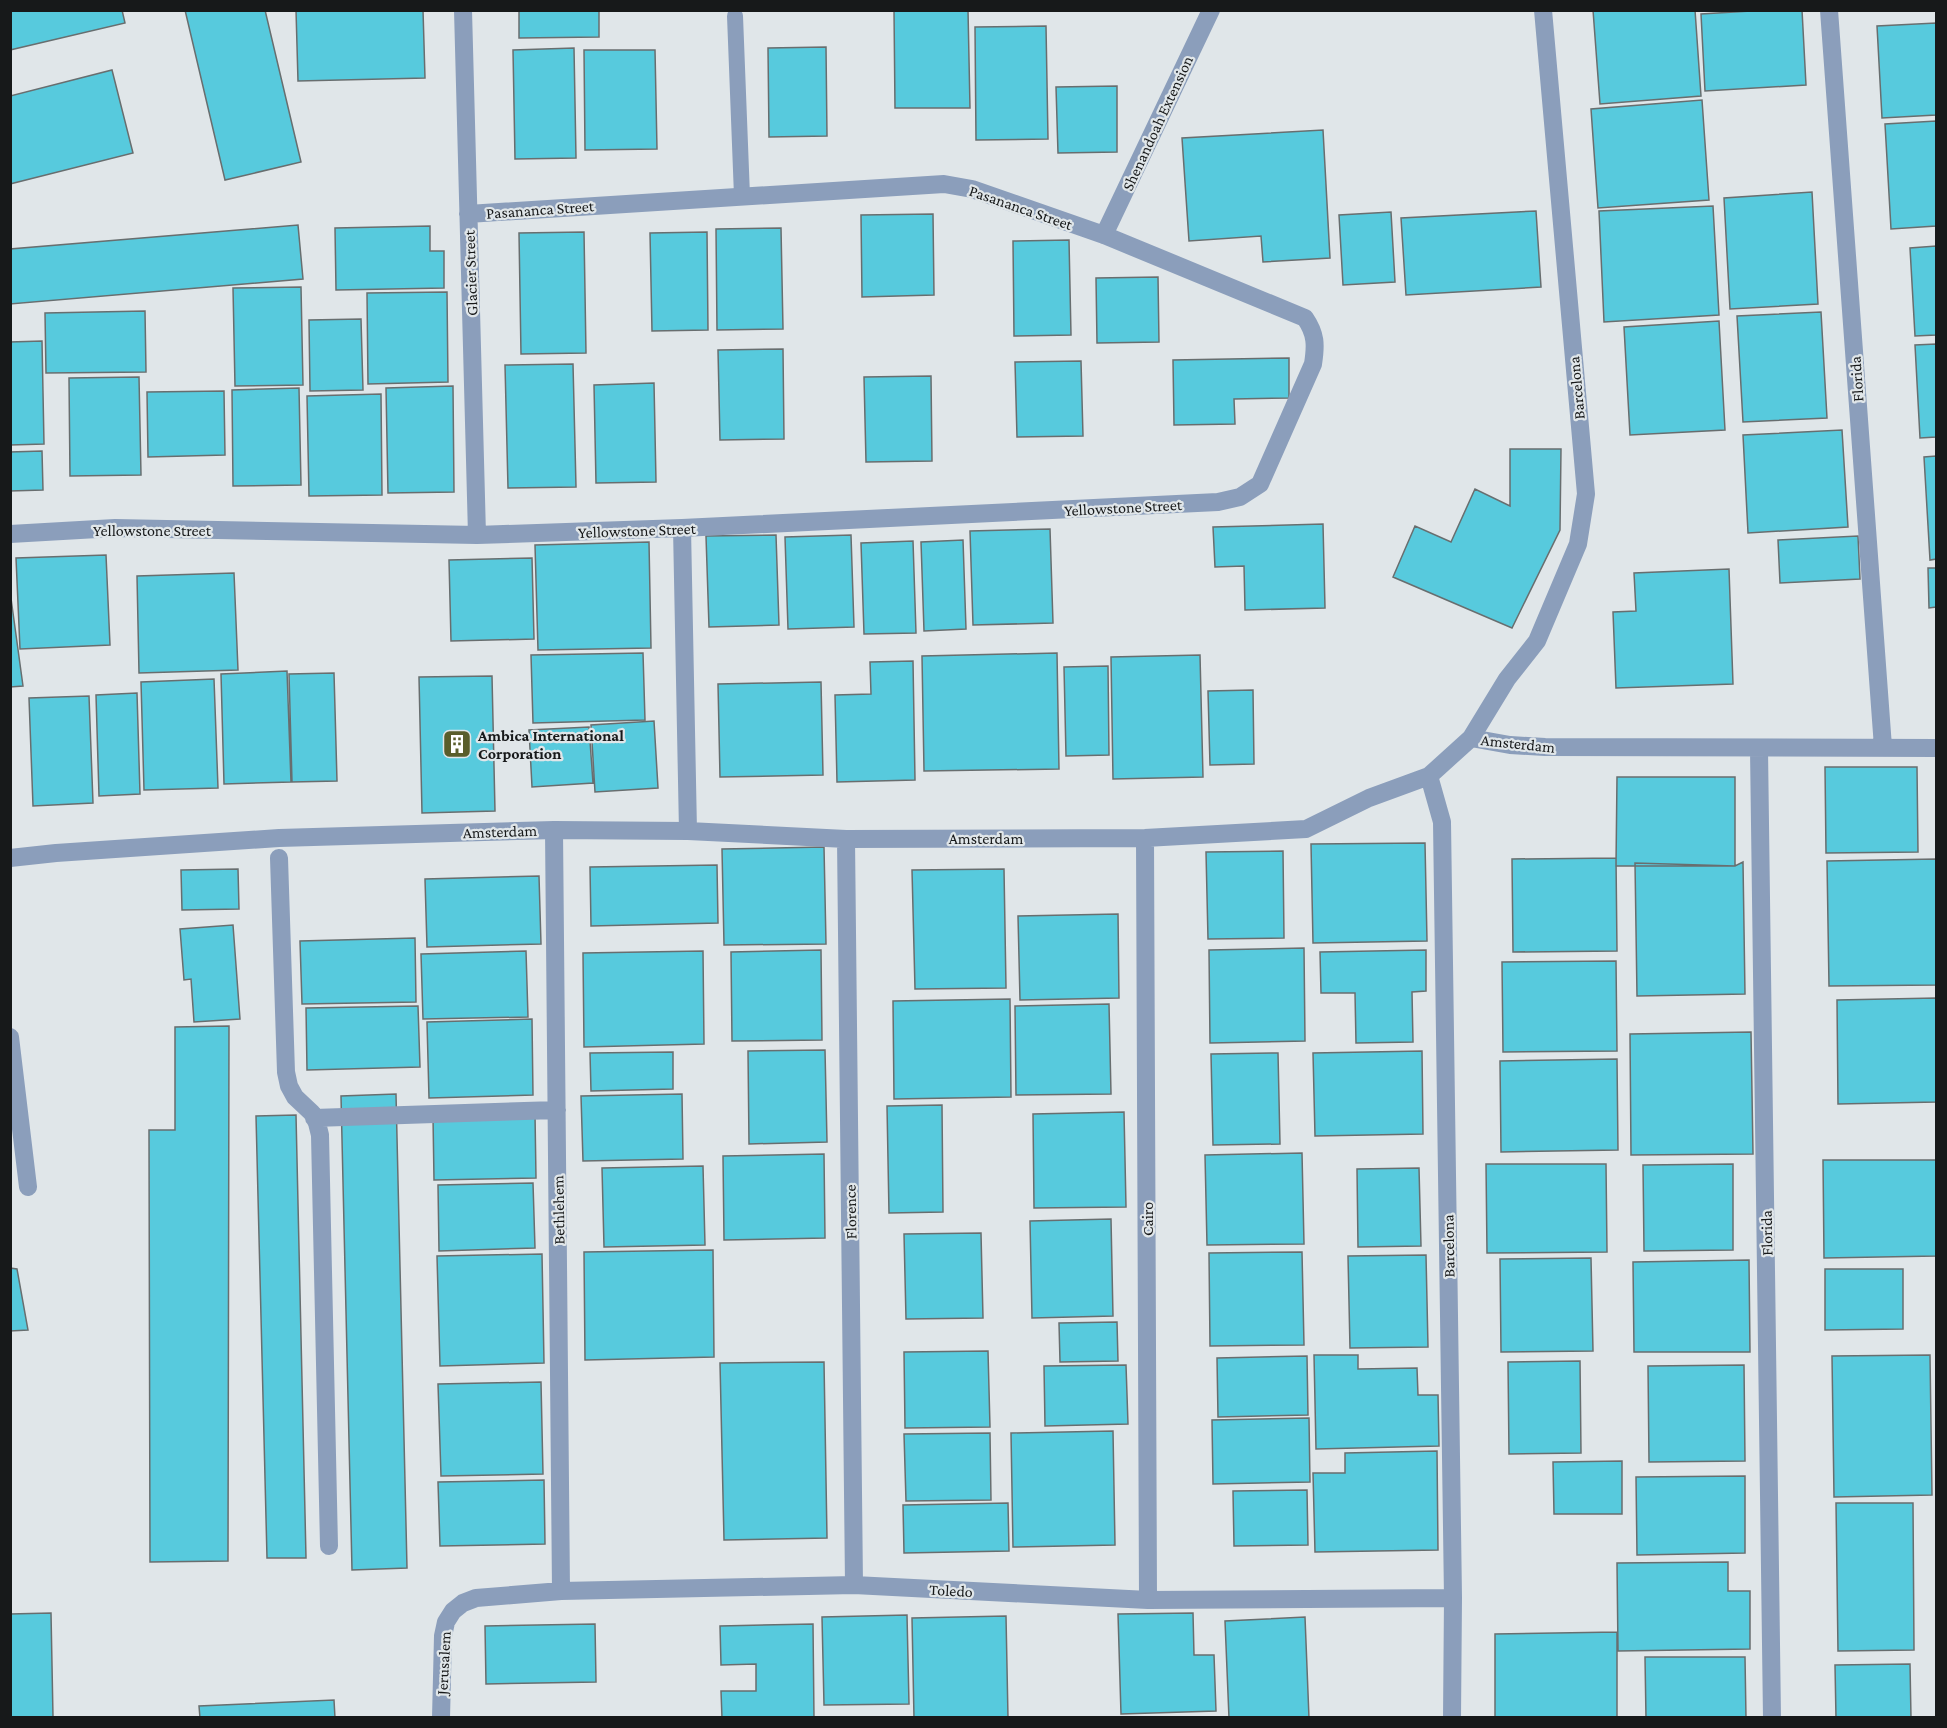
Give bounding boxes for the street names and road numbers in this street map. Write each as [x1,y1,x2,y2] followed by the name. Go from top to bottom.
[1119,53,1196,193] street label: Shenandoah Extension
[967,182,1075,233] street label: Pasananca Street
[486,197,595,222] street label: Pasananca Street
[460,229,480,316] street label: Glacier Street
[1565,355,1588,420] street label: Barcelona
[1846,355,1867,402] street label: Florida
[1064,496,1183,519] street label: Yellowstone Street
[578,520,697,541] street label: Yellowstone Street
[93,522,212,539] street label: Yellowstone Street
[1480,731,1556,756] street label: Amsterdam
[463,822,538,841] street label: Amsterdam
[949,830,1023,847] street label: Amsterdam
[549,1175,568,1245] street label: Bethlehem
[842,1185,859,1239] street label: Florence
[1139,1202,1156,1236] street label: Cairo
[1758,1209,1775,1256] street label: Florida
[1439,1214,1458,1278] street label: Barcelona
[929,1581,973,1600] street label: Toledo
[433,1631,455,1697] street label: Jerusalem

